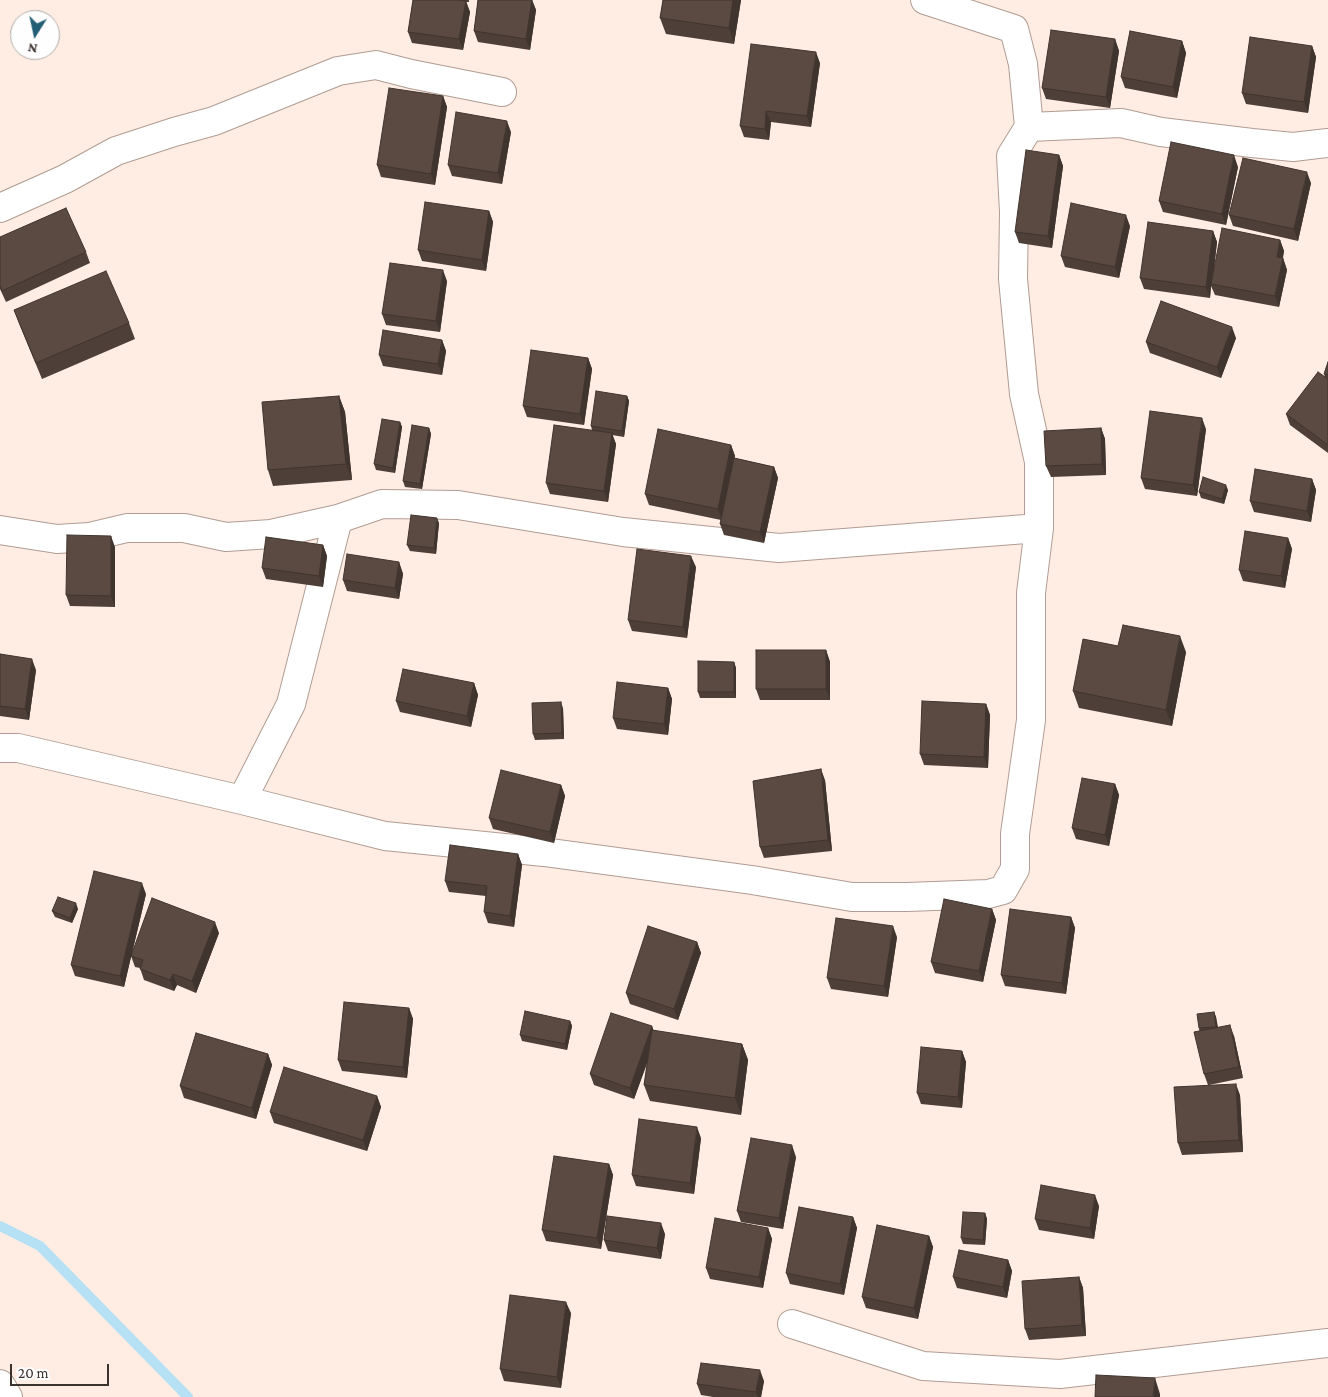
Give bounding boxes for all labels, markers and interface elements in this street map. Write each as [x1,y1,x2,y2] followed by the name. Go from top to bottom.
[10,10,60,60] north arrow
[26,40,39,57] text: N
[12,1354,111,1386] scale bar
[18,1365,49,1381] text: 20 m

